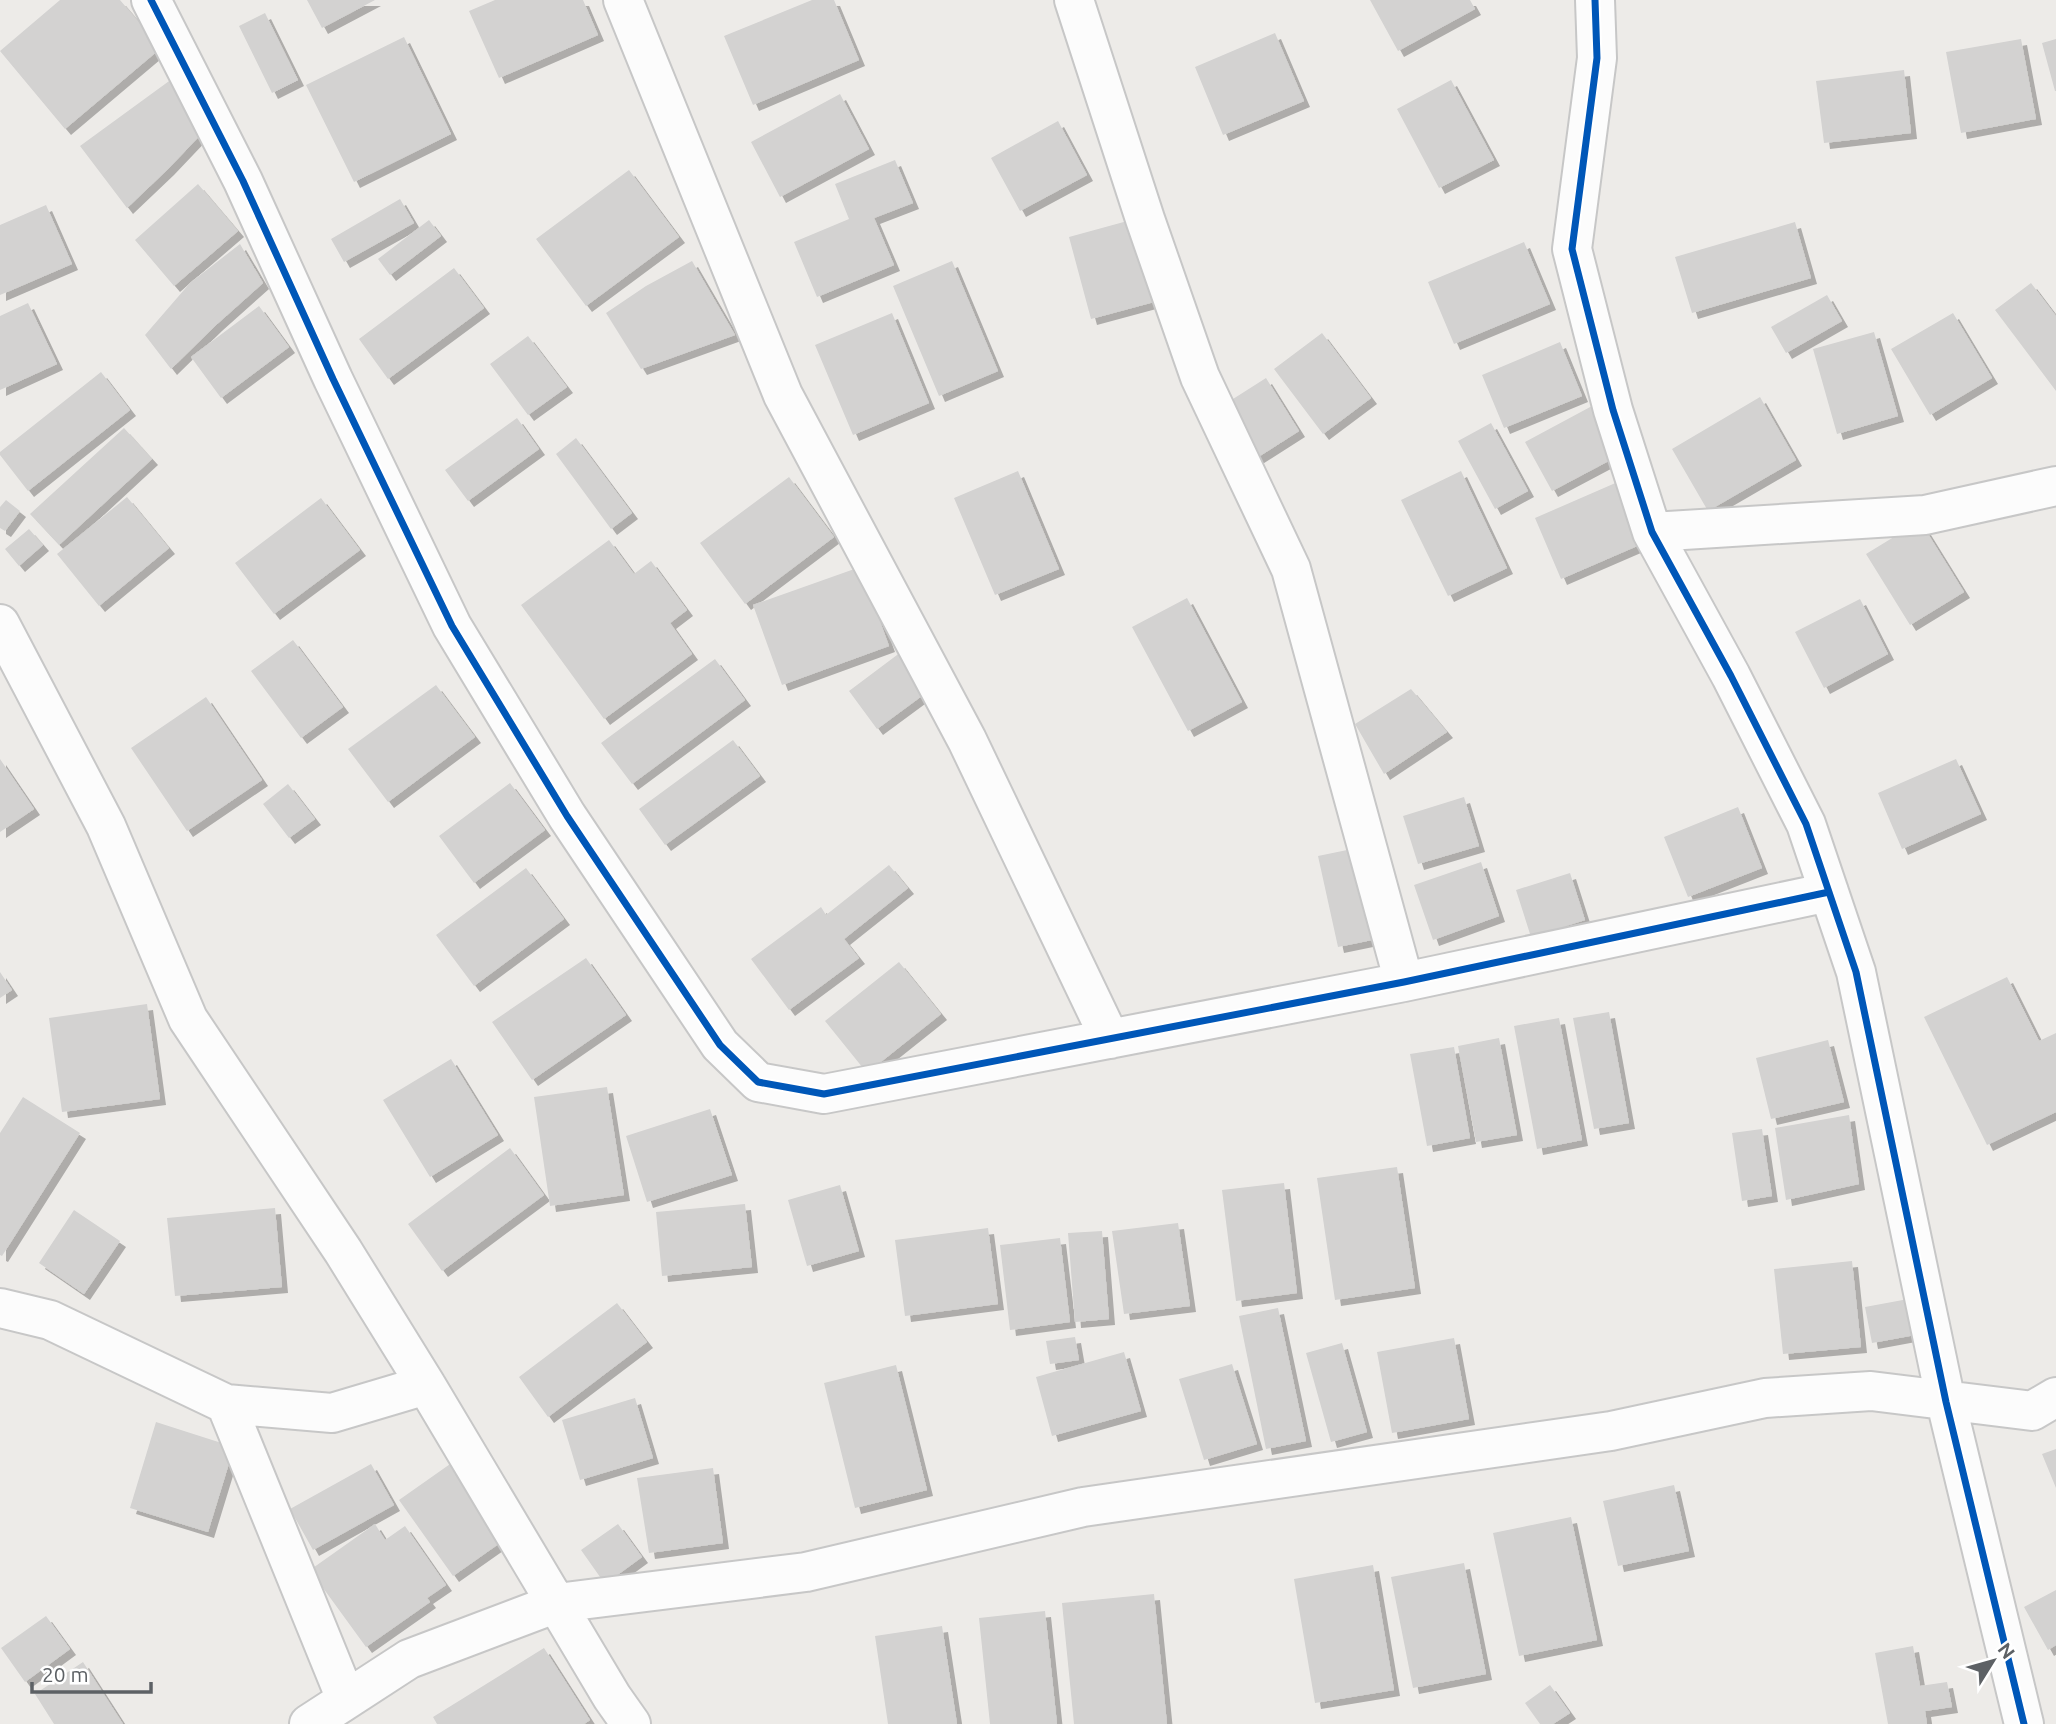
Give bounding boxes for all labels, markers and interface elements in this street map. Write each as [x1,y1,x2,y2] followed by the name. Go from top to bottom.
[1958,1626,2028,1696] north arrow
[1994,1638,2020,1663] text: N
[32,1650,150,1694] scale bar
[42,1662,89,1686] text: 20 m

